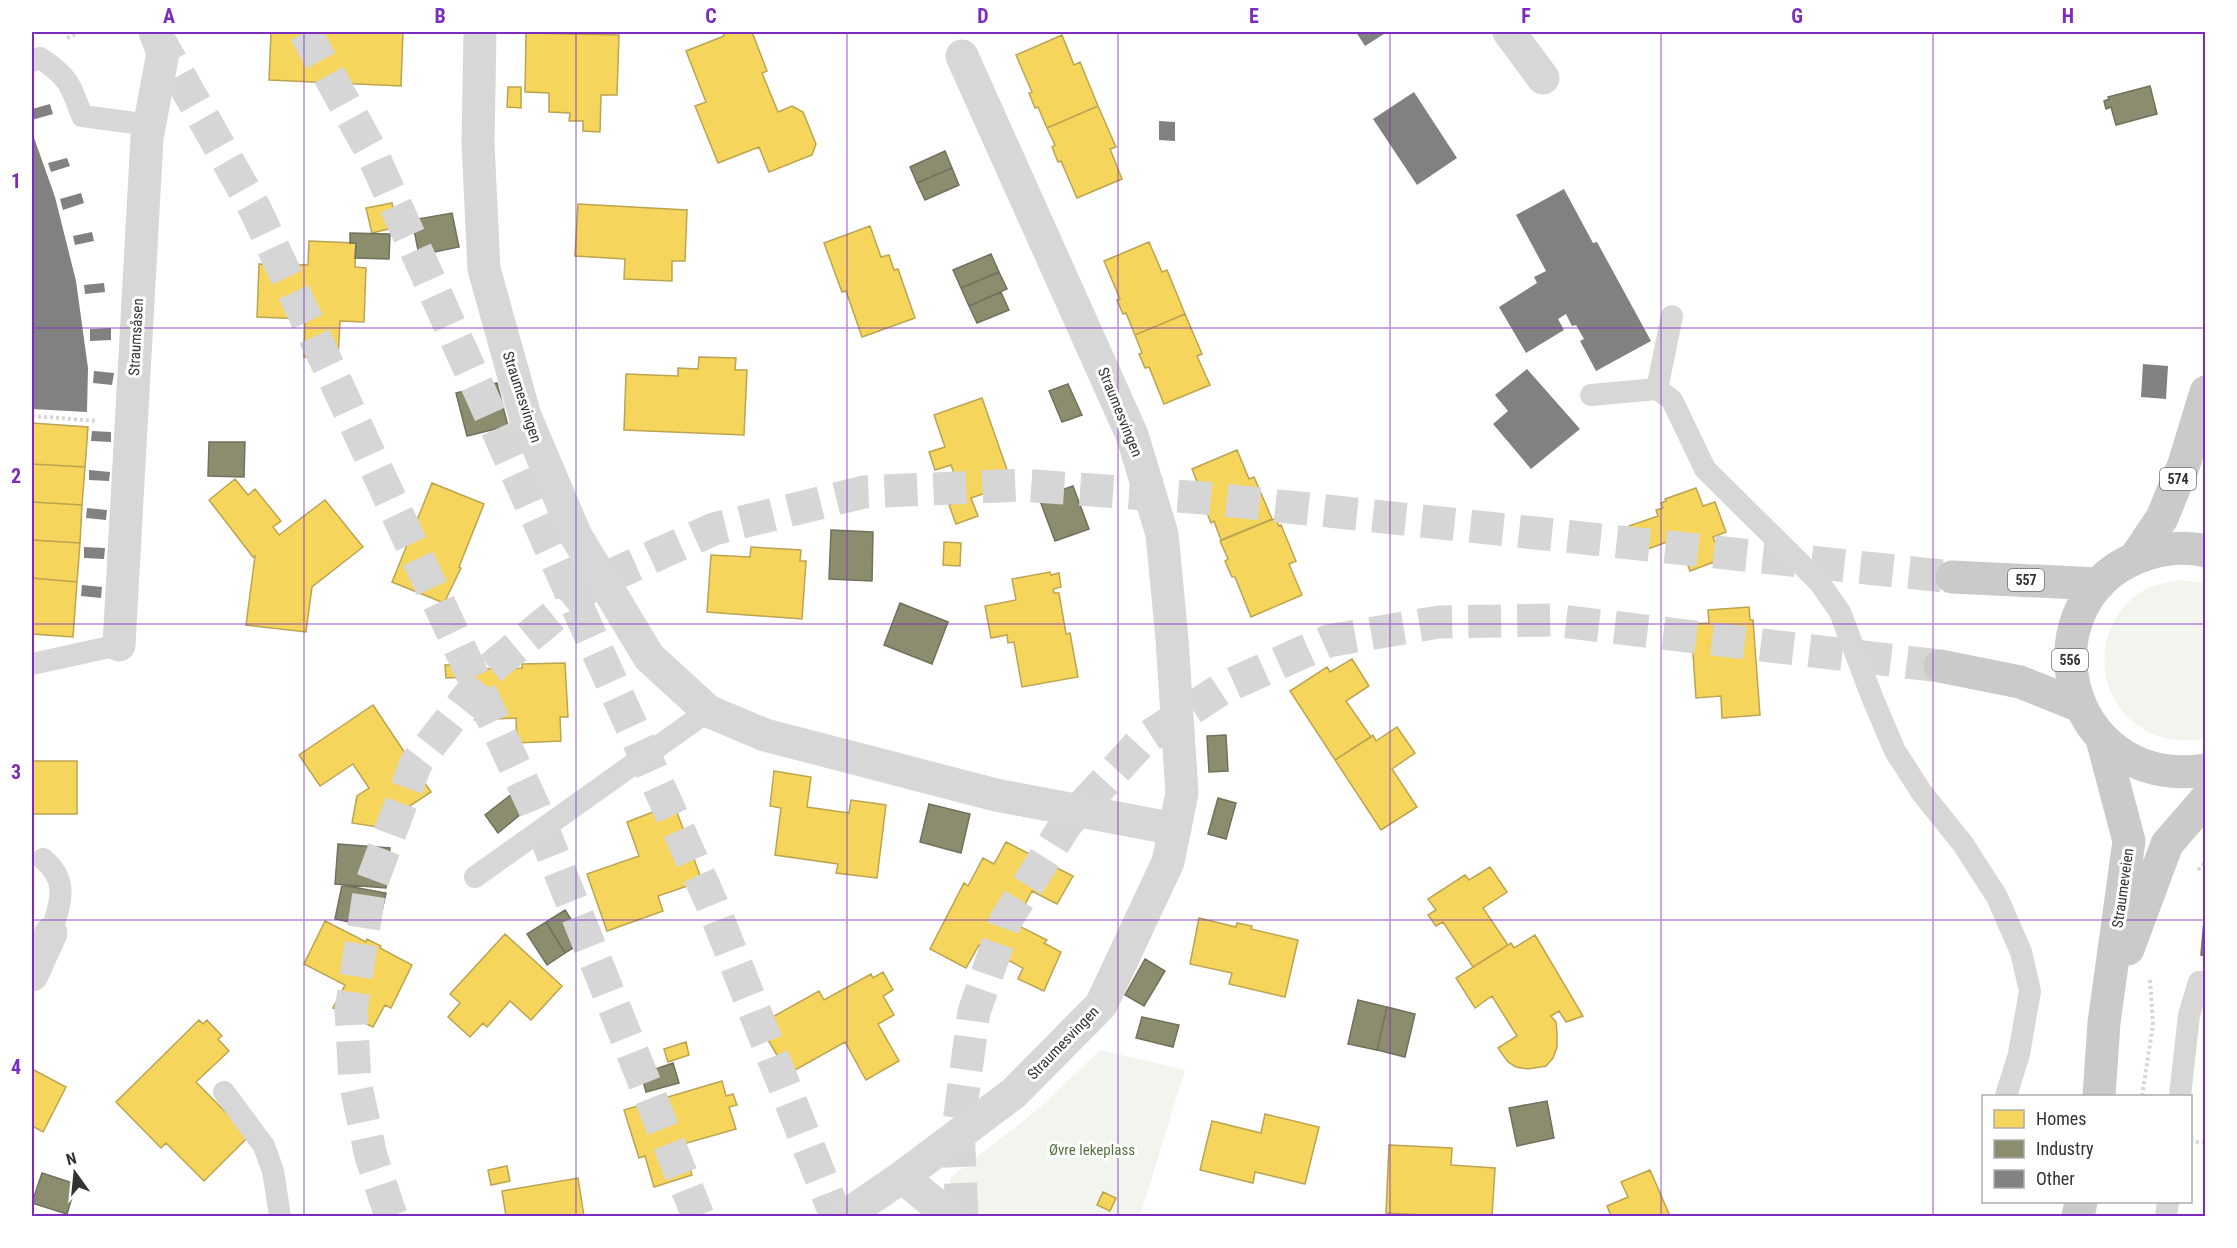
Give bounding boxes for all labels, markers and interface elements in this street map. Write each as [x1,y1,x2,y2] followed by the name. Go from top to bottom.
[163,4,175,28] text: A
[434,4,446,28] text: B
[705,4,717,28] text: C
[977,4,989,28] text: D
[1249,4,1259,28] text: E
[1521,4,1531,28] text: F
[1791,4,1803,28] text: G
[2062,4,2074,28] text: H
[11,169,21,193] text: 1
[125,298,147,376] street label: Straumsåsen
[499,349,545,445] street label: Straumesvingen
[1094,365,1146,459] street label: Straumesvingen
[11,464,21,488] text: 2
[2160,468,2196,490] road number: 574
[2008,569,2044,591] road number: 557
[2052,649,2088,671] road number: 556
[11,760,21,784] text: 3
[2109,847,2137,929] street label: Straumeveien
[1024,1003,1102,1083] street label: Straumesvingen
[11,1055,21,1079] text: 4
[1982,1095,2192,1203] legend
[2036,1108,2086,1129] text: Homes
[2036,1138,2094,1159] text: Industry
[1049,1141,1135,1159] park label: Øvre lekeplass
[45,1143,105,1203] north arrow
[64,1149,78,1169] text: N
[2036,1168,2075,1189] text: Other

